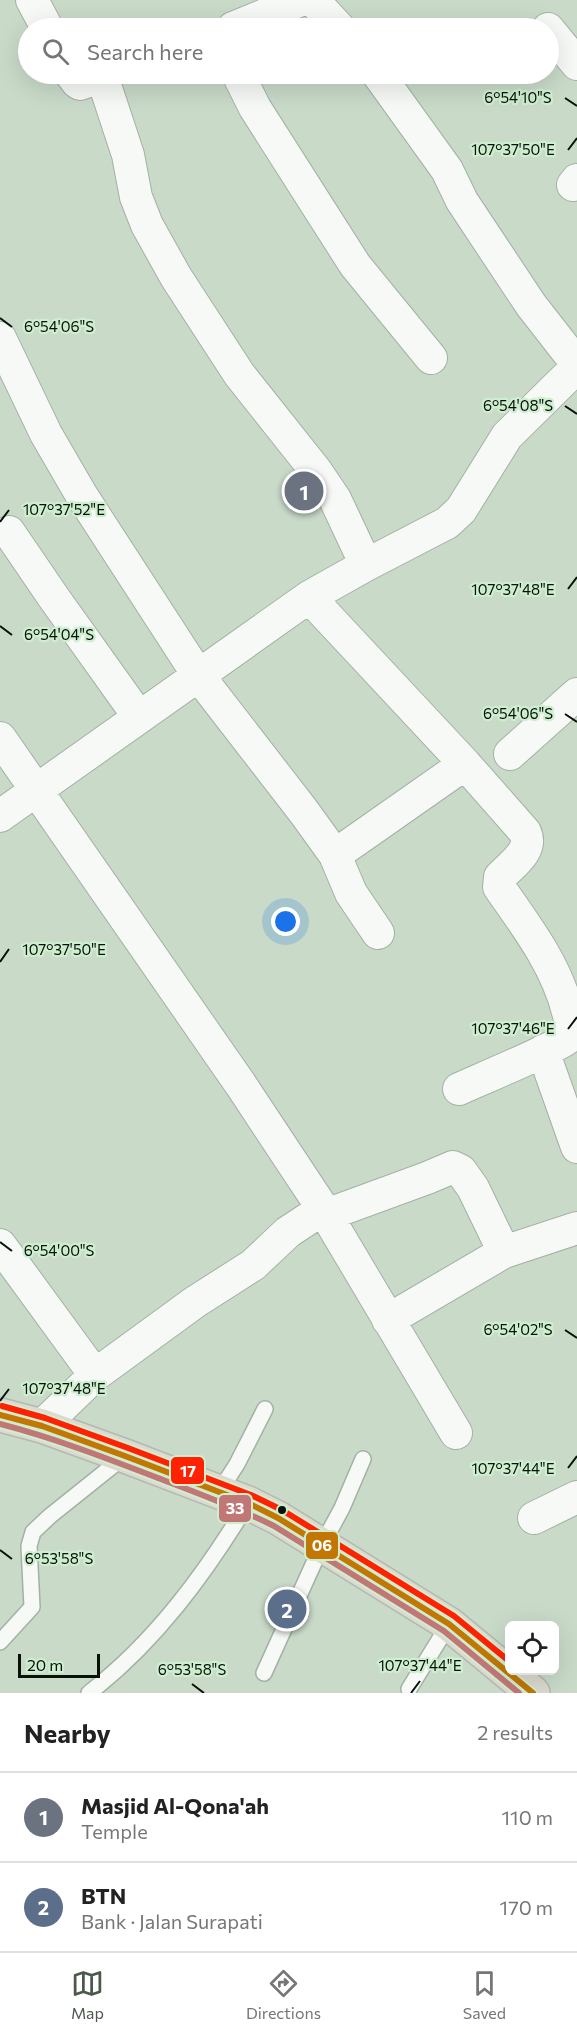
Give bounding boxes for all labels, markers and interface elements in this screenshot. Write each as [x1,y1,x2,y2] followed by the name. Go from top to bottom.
[18,18,559,84] search box
[39,35,72,68] icon: search
[87,38,203,65] text: Search here
[484,88,552,106] text: 6°54'10"S
[471,140,555,158] text: 107°37'50"E
[24,317,94,335] text: 6°54'06"S
[483,396,553,414] text: 6°54'08"S
[284,468,324,514] pin: 1
[23,500,105,518] text: 107°37'52"E
[471,580,555,598] text: 107°37'48"E
[24,625,94,643] text: 6°54'04"S
[483,704,553,722] text: 6°54'06"S
[271,907,300,936] your location
[22,940,106,958] text: 107°37'50"E
[471,1019,555,1037] text: 107°37'46"E
[24,1241,95,1259] text: 6°54'00"S
[483,1320,553,1338] text: 6°54'02"S
[22,1379,106,1397] text: 107°37'48"E
[170,1456,205,1485] line badge: 17
[471,1459,555,1477] text: 107°37'44"E
[180,1461,196,1480] text: 17
[218,1494,252,1523] line badge: 33
[226,1498,244,1517] text: 33
[276,1504,288,1516] unlabelled marker
[305,1531,339,1560] line badge: 06
[312,1535,332,1554] text: 06
[25,1549,93,1567] text: 6°53'58"S
[268,1586,306,1632] pin: 2
[505,1621,559,1675] map controls
[505,1621,559,1675] button: locate
[18,1651,100,1678] scale bar
[27,1655,63,1674] text: 20 m
[378,1656,462,1674] text: 107°37'44"E
[158,1660,226,1678] text: 6°53'58"S
[24,1717,111,1748] text: Nearby
[477,1720,553,1744] text: 2 results
[81,1792,269,1819] text: Masjid Al-Qona'ah
[39,1805,48,1829] text: 1
[502,1805,553,1829] text: 110 m
[81,1819,148,1843] text: Temple
[81,1882,126,1909] text: BTN
[38,1895,49,1919] text: 2
[500,1895,553,1919] text: 170 m
[81,1909,263,1933] text: Bank · Jalan Surapati
[71,1967,104,2022] tab: Map
[246,1967,321,2022] tab: Directions
[463,1967,506,2022] tab: Saved

